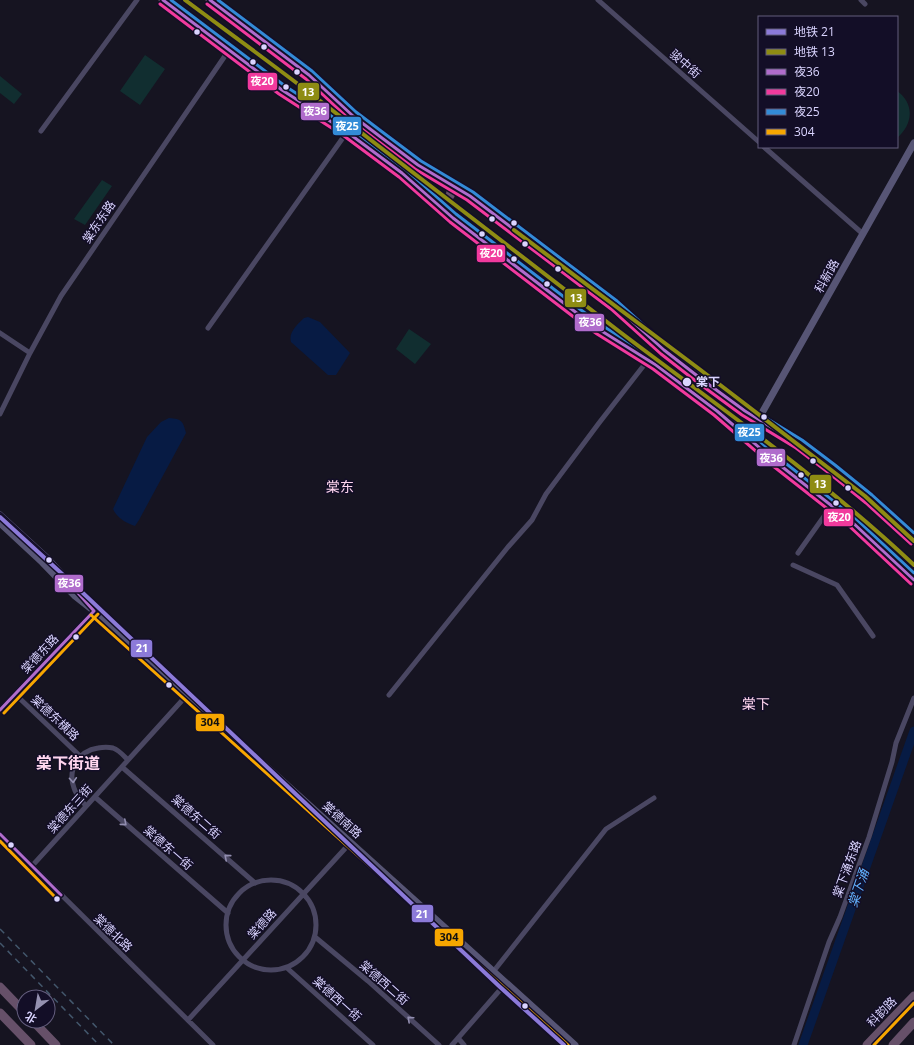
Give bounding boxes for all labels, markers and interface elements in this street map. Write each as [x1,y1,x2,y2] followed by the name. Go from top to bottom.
[758,16,898,148] legend
[794,23,835,40] text: 地铁 21
[192,27,202,37] unlabelled marker
[259,42,269,52] unlabelled marker
[794,43,835,60] text: 地铁 13
[666,45,704,82] street label: 骏中街
[248,57,258,67] unlabelled marker
[794,63,820,80] text: 夜36
[292,67,302,77] unlabelled marker
[247,72,278,91] line badge: 夜20
[250,73,274,88] text: 夜20
[281,82,291,92] unlabelled marker
[297,82,320,101] line badge: 13
[794,83,820,100] text: 夜20
[302,84,314,99] text: 13
[300,102,330,121] line badge: 夜36
[303,103,327,118] text: 夜36
[794,103,820,120] text: 夜25
[332,116,362,136] line badge: 夜25
[335,118,359,133] text: 夜25
[794,123,815,140] text: 304
[78,197,119,246] street label: 棠东东路
[487,214,497,224] unlabelled marker
[509,218,519,228] unlabelled marker
[477,229,487,239] unlabelled marker
[520,239,530,249] unlabelled marker
[476,244,506,263] line badge: 夜20
[479,245,503,260] text: 夜20
[509,254,519,264] unlabelled marker
[810,256,843,296] street label: 科新路
[553,264,563,274] unlabelled marker
[542,279,552,289] unlabelled marker
[564,288,587,308] line badge: 13
[570,290,582,305] text: 13
[574,313,605,332] line badge: 夜36
[578,314,602,329] text: 夜36
[696,373,720,390] place label: 棠下
[681,376,693,388] marker: 棠下
[759,412,769,422] unlabelled marker
[734,423,765,442] line badge: 夜25
[737,424,761,439] text: 夜25
[756,448,786,467] line badge: 夜36
[759,450,783,465] text: 夜36
[808,456,818,466] unlabelled marker
[796,470,806,480] unlabelled marker
[809,474,832,494] line badge: 13
[814,476,826,491] text: 13
[326,477,354,496] district label: 棠东
[843,483,853,493] unlabelled marker
[831,498,841,508] unlabelled marker
[823,508,854,527] line badge: 夜20
[827,509,851,524] text: 夜20
[44,555,54,565] unlabelled marker
[54,574,84,593] line badge: 夜36
[57,575,81,590] text: 夜36
[17,630,62,677] street label: 棠德东路
[71,632,81,642] unlabelled marker
[130,639,153,658] line badge: 21
[136,640,148,655] text: 21
[164,680,174,690] unlabelled marker
[28,691,83,744] street label: 棠德东横路
[742,694,770,713] district label: 棠下
[195,713,225,732] line badge: 304
[201,714,220,729] text: 304
[36,752,100,774] district label: 棠下街道
[69,777,78,784] one-way arrow
[43,781,96,837] street label: 棠德东三街
[168,791,225,843] street label: 棠德东二街
[319,797,366,842] street label: 棠德南路
[119,818,127,826] one-way arrow
[140,822,197,874] street label: 棠德东一街
[830,838,864,900] street label: 棠下涌东路
[6,840,16,850] unlabelled marker
[224,854,231,861] one-way arrow
[844,867,872,909] water label: 棠下涌
[52,894,62,904] unlabelled marker
[411,904,434,923] line badge: 21
[243,905,280,943] street label: 棠德路
[416,906,428,921] text: 21
[90,910,137,955] street label: 棠德北路
[434,928,464,947] line badge: 304
[440,929,459,944] text: 304
[356,957,413,1009] street label: 棠德西二街
[309,972,365,1025] street label: 棠德西一街
[16,989,56,1029] north arrow
[863,993,900,1031] street label: 科韵路
[520,1001,530,1011] unlabelled marker
[22,1009,39,1027] text: 北
[408,1017,415,1024] one-way arrow

